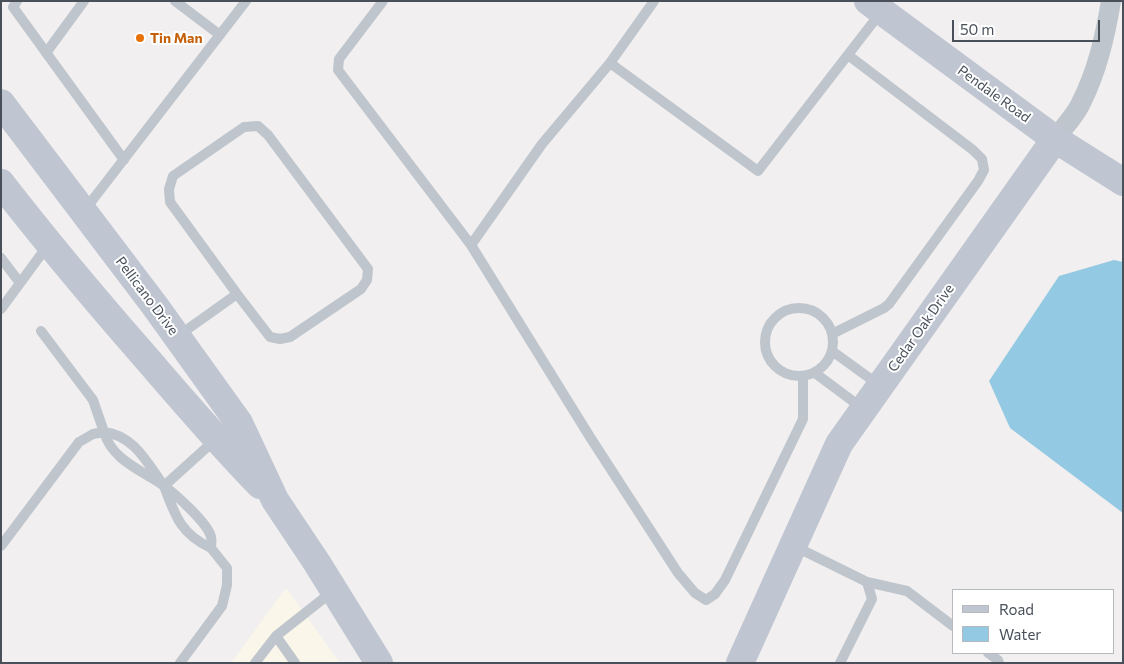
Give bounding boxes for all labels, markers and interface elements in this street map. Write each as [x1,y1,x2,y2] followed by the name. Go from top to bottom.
[954,10,1102,42] scale bar
[960,20,994,38] text: 50 m
[150,30,203,46] place label: Tin Man
[134,32,146,44] marker: Tin Man
[954,62,1034,126] street label: Pendale Road
[112,253,182,339] street label: Pellicano Drive
[884,281,958,375] street label: Cedar Oak Drive
[952,589,1114,654] legend
[999,600,1034,618] text: Road
[999,625,1041,643] text: Water

